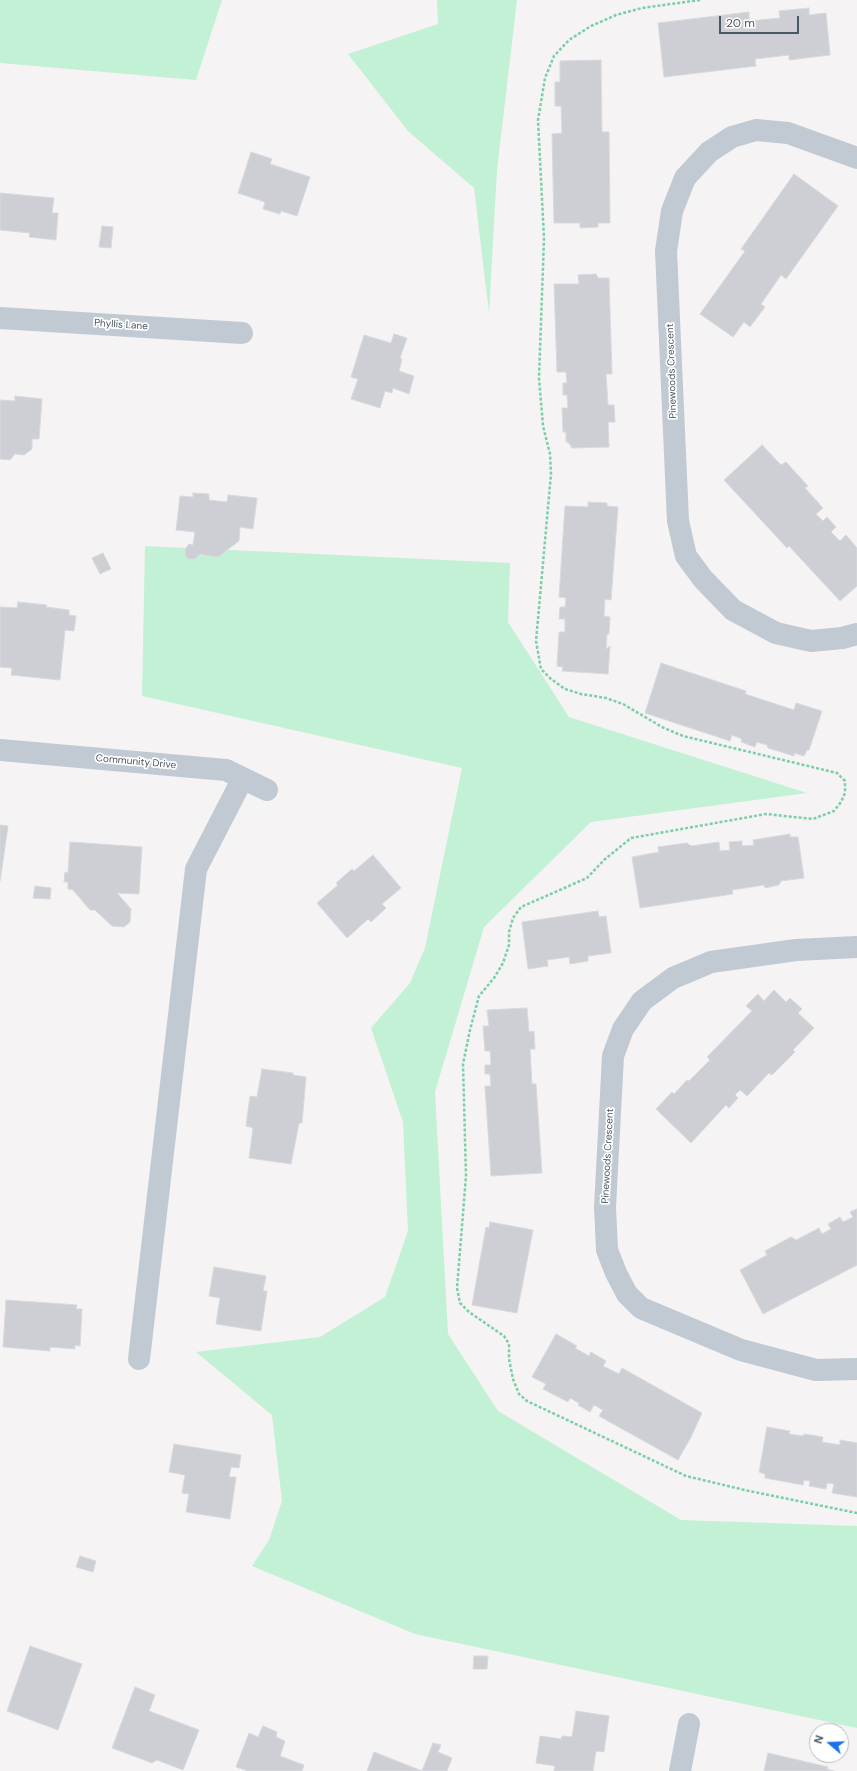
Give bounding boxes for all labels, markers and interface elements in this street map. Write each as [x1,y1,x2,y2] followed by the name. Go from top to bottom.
[721,8,801,34] scale bar
[726,15,755,31] text: 20 m
[94,317,148,333] street label: Phyllis Lane
[664,323,680,419] street label: Pinewoods Crescent
[95,753,177,771] street label: Community Drive
[600,1108,616,1204] street label: Pinewoods Crescent
[809,1723,849,1763] north arrow
[811,1733,827,1745] text: N

